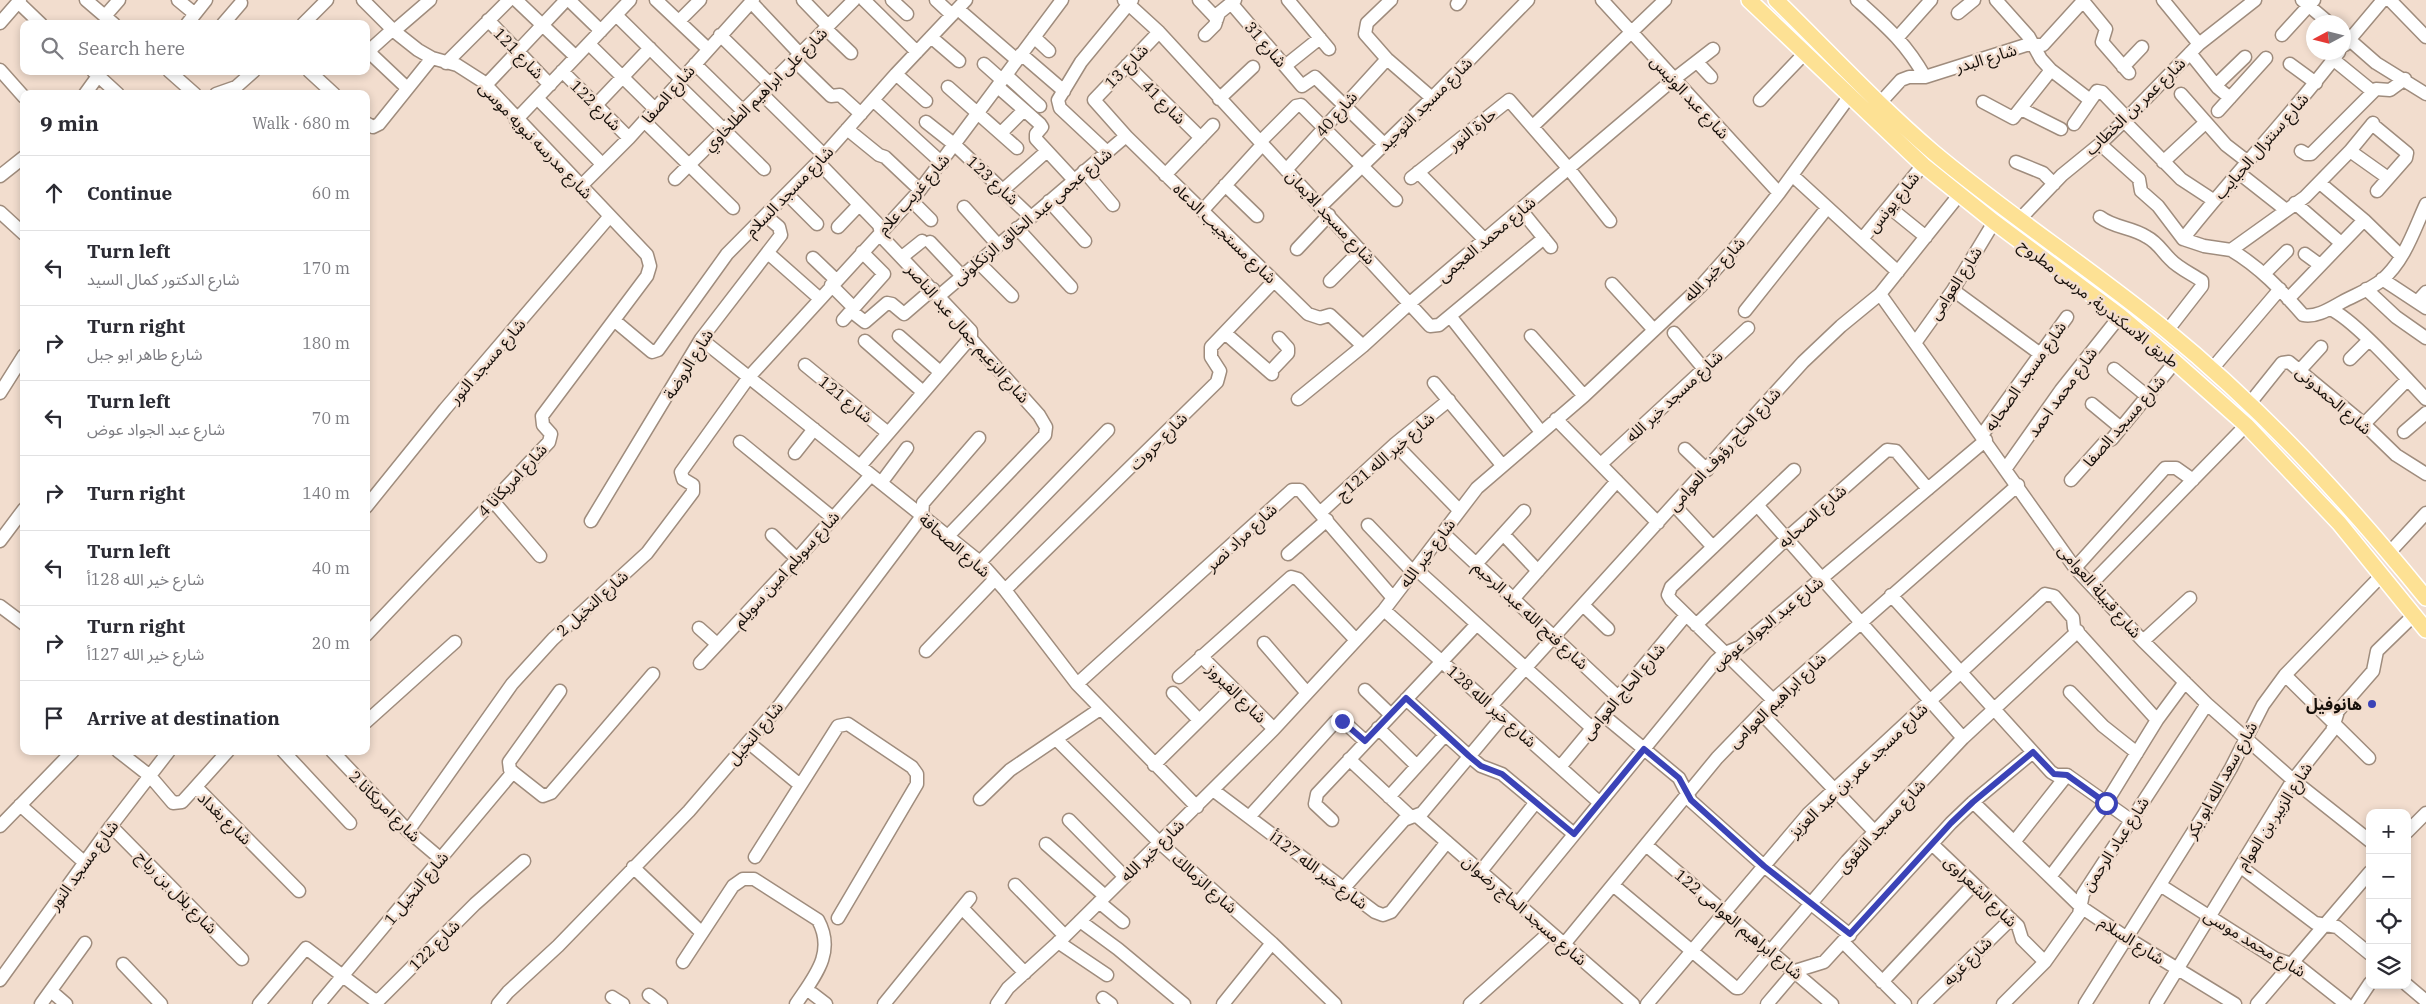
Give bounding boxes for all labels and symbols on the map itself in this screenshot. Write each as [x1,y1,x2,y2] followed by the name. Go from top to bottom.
[2306,15,2351,60] north arrow
[1238,17,1291,73] street label: شارع 31
[488,23,548,85] street label: شارع 121
[699,23,833,157] street label: شارع على ابراهيم الطلخاوي
[1952,39,2020,80] street label: شارع البدر
[1100,40,1154,94] street label: شارع 13
[1644,51,1734,145] street label: شارع عبد الونيس
[1374,53,1478,157] street label: شارع مسجد التوحيد
[2081,53,2192,161] street label: شارع عمر بن الخطاب
[637,61,701,129] street label: شارع الصفا
[564,75,626,137] street label: شارع 122
[1136,76,1190,130] street label: شارع 41
[473,77,597,205] street label: شارع مدرسه نبويه موسى
[1311,87,1364,143] street label: شارع 40
[2209,89,2315,205] street label: شارع سنترال الحبايب
[1443,103,1500,155] street label: حارة النور
[741,142,839,243] street label: شارع مسجد السلام
[948,143,1118,291] street label: شارع عجمى عبد الخالق الزنكلونى
[873,150,956,240] street label: شارع غريب علام
[961,151,1023,211] street label: شارع 123
[1280,166,1380,271] street label: شارع مسجد الايمان
[1863,168,1926,238] street label: شارع يونس
[1167,179,1281,290] street label: شارع مستجيب الدعاه
[1433,192,1541,288] street label: شارع محمد العجمى
[1679,233,1751,307] street label: شارع خير الله
[2013,234,2183,374] street label: طريق الاسكندرية, مرسى مطروح
[1924,243,1988,325] street label: شارع العوامى
[899,258,1034,409] street label: شارع الزعيم جمال عبد الناصر
[444,314,532,410] street label: شارع مسجد النور
[1980,317,2073,436] street label: شارع مسجد الصحابه
[659,325,720,404] street label: شارع الروضة
[2023,343,2104,443] street label: شارع محمد احمد
[1621,346,1729,448] street label: شارع مسجد خير الله
[2290,362,2376,441] street label: شارع الحمدونى
[813,371,877,429] street label: شارع 121
[2079,371,2172,473] street label: شارع مسجد الصفا
[1663,383,1787,517] street label: شارع الحاج رؤوف العوامى
[1125,408,1193,476] street label: شارع حروت
[1332,408,1440,506] street label: شارع خير الله 121ج
[473,439,553,523] street label: شارع امريكانا 4
[1774,480,1852,554] street label: شارع الصحابه
[1200,499,1283,578] street label: شارع مراد نصر
[729,507,846,633] street label: شارع سويلم امين سويلم
[913,509,995,584] street label: شارع الصحافة
[1395,515,1462,593] street label: شارع خير الله
[2052,540,2146,644] street label: شارع قبيلة العوامى
[1467,556,1593,676] street label: شارع فتح الله عبد الرحيم
[552,566,634,643] street label: شارع النخيل 2
[1707,572,1829,677] street label: شارع عبد الجواد عوض
[1577,639,1671,745] street label: شارع الحاج العوامى
[1724,648,1832,754] street label: شارع ابراهيم العوامى
[1200,658,1271,729] street label: شارع الفيروز
[1441,661,1541,754] street label: شارع خير الله 128
[2306,694,2362,714] place label: هانوفيل
[723,697,789,771] street label: شارع النخيل
[1784,698,1934,844] street label: شارع مسجد عمر بن عبد العزيز
[2366,698,2378,710] marker: هانوفيل
[1331,710,1354,733] route end
[2180,718,2264,844] street label: شارع سعد الله ابو بكر
[2232,758,2319,875] street label: شارع الزبير بن العوام
[343,766,425,848] street label: شارع امريكانا 2
[1832,775,1932,879] street label: شارع مسجد التقوى
[192,787,256,851] street label: شارع بغداد
[2095,792,2118,815] route start
[2077,793,2155,897] street label: شارع عباد الرحمن
[1116,815,1190,887] street label: شارع خير الله
[43,816,125,916] street label: شارع مسجد النور
[1264,827,1372,916] street label: شارع خير الله 127أ
[130,846,222,940] street label: شارع بلال بن رباح
[380,847,455,931] street label: شارع النخيل 1
[1166,849,1242,920] street label: شارع الزمالك
[1457,851,1591,972] street label: شارع مسجد الحاج رضوان
[1938,851,2022,933] street label: شارع الشعراوى
[1669,865,1807,986] street label: شارع ابراهيم العوامى 122
[2199,905,2310,984] street label: شارع محمد موسى
[2094,912,2168,971] street label: شارع السلام
[404,915,466,977] street label: شارع 122
[1938,932,1998,992] street label: شارع غربه

